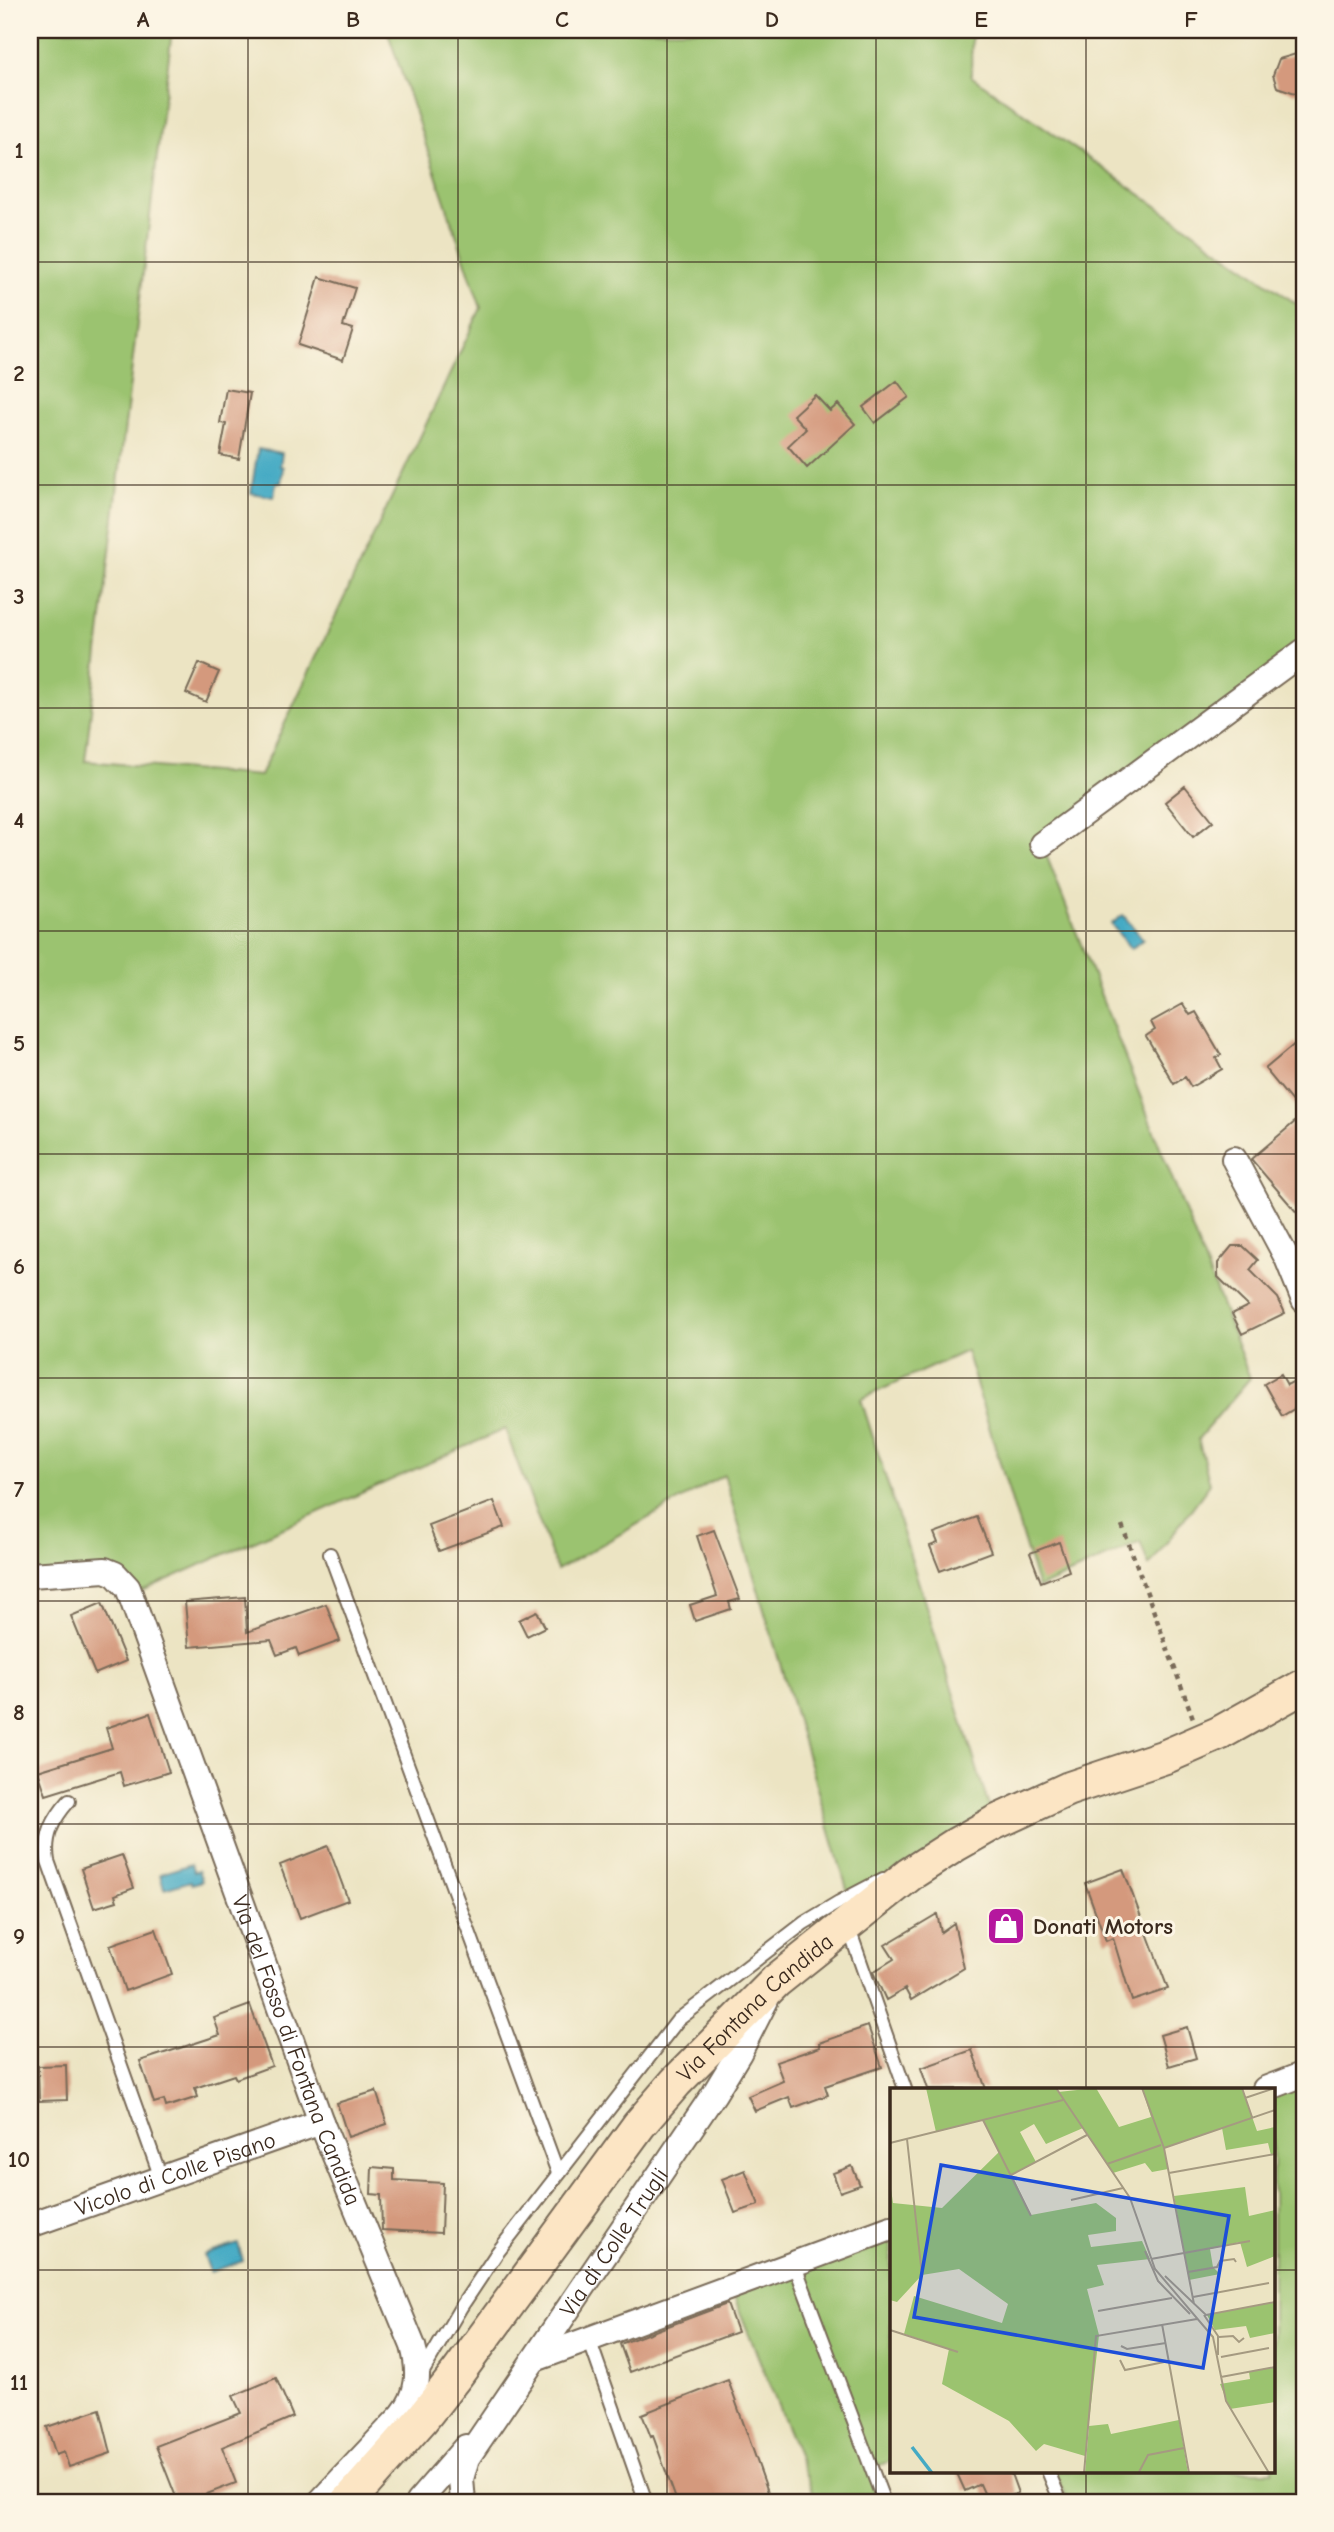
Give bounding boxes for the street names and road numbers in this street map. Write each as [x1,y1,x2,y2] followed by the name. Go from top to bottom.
[226,1892,367,2209] street label: Via del Fosso di Fontana Candida
[671,1928,838,2087] street label: Via Fontana Candida
[71,2126,279,2222] street label: Vicolo di Colle Pisano
[554,2163,674,2322] street label: Via di Colle Trugli

